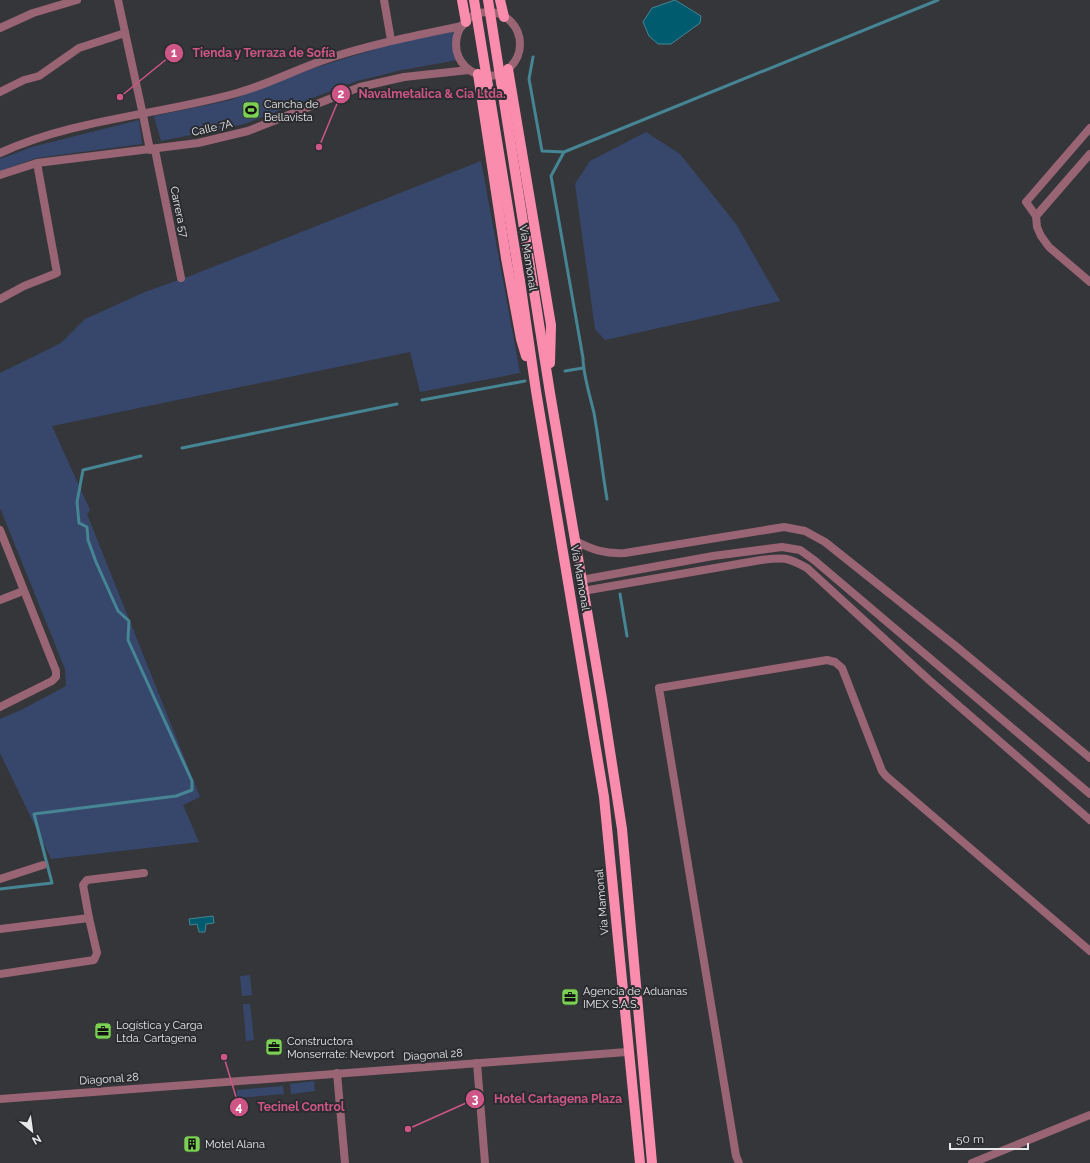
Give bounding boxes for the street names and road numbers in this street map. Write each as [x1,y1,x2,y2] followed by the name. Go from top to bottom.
[190,117,234,139] street label: Calle 7A
[167,185,191,239] street label: Carrera 57
[516,224,540,292] street label: Vía Mamonal
[568,544,592,612] street label: Vía Mamonal
[593,868,611,936] street label: Vía Mamonal
[403,1046,463,1064] street label: Diagonal 28
[79,1070,139,1088] street label: Diagonal 28

